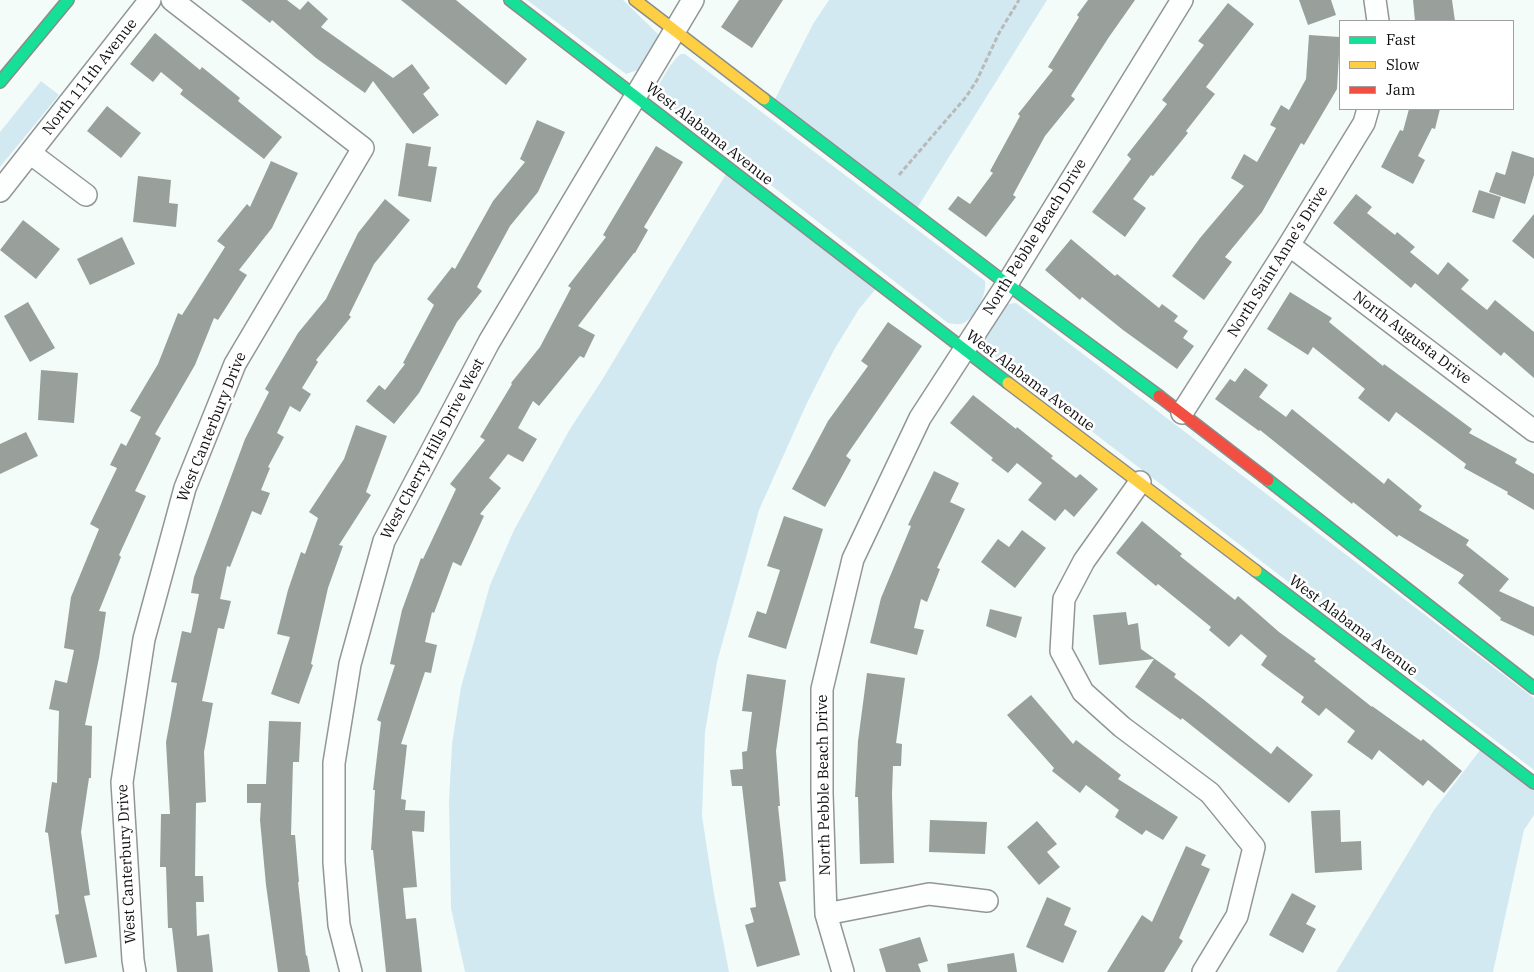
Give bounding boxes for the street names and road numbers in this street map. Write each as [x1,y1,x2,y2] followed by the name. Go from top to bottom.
[39,15,141,139] street label: North 111th Avenue
[642,79,776,189] street label: West Alabama Avenue
[979,156,1091,318] street label: North Pebble Beach Drive
[1224,183,1332,341] street label: North Saint Anne's Drive
[1349,288,1475,388] street label: North Augusta Drive
[962,327,1098,435] street label: West Alabama Avenue
[174,349,250,505] street label: West Canterbury Drive
[378,355,488,543] street label: West Cherry Hills Drive West
[1285,572,1421,680] street label: West Alabama Avenue
[813,694,835,876] street label: North Pebble Beach Drive
[114,784,140,944] street label: West Canterbury Drive

